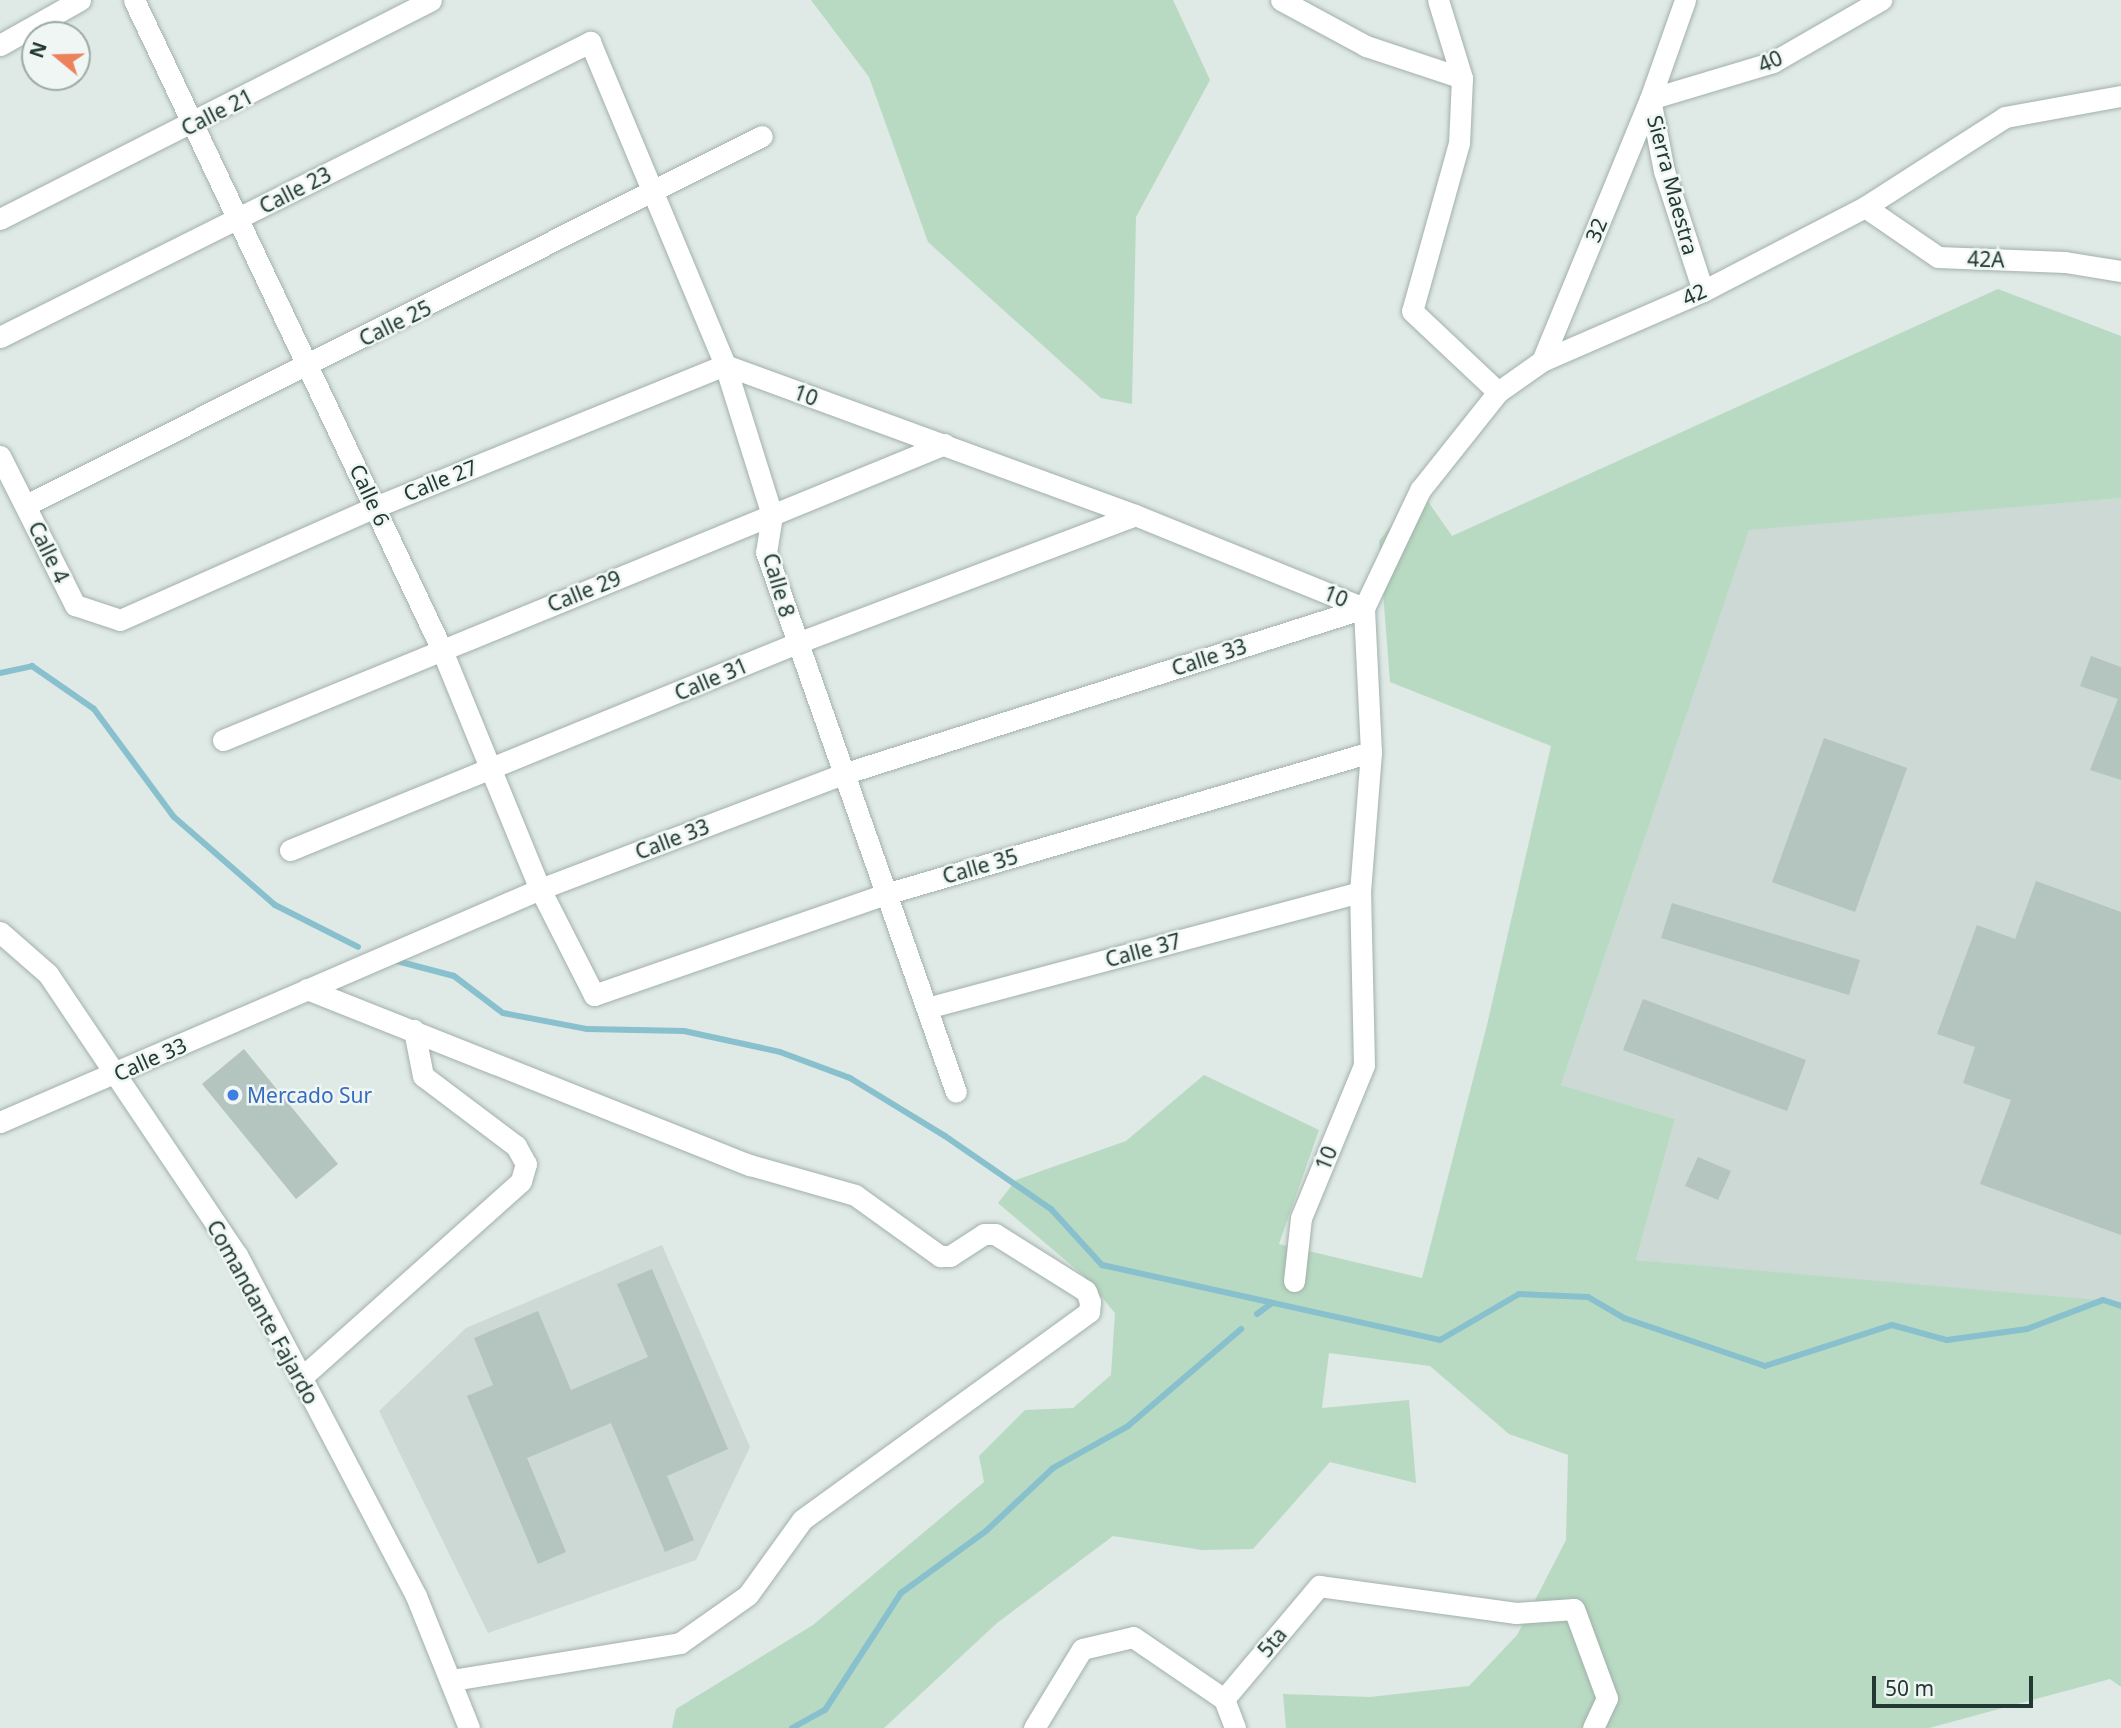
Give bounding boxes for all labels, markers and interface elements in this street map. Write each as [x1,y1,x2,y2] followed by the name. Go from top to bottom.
[21,21,91,91] north arrow
[23,38,53,61] text: N
[1754,45,1786,77] street label: 40
[177,83,257,141] street label: Calle 21
[1642,113,1704,257] street label: Sierra Maestra
[255,161,335,219] street label: Calle 23
[1580,214,1612,246] street label: 32
[1967,246,2005,272] street label: 42A
[1678,278,1710,310] street label: 42
[355,295,435,351] street label: Calle 25
[790,379,822,411] street label: 10
[399,454,481,506] street label: Calle 27
[345,460,395,530] street label: Calle 6
[23,517,75,587] street label: Calle 4
[758,550,800,620] street label: Calle 8
[543,565,625,617] street label: Calle 29
[1320,580,1352,612] street label: 10
[1168,633,1250,681] street label: Calle 33
[671,652,751,706] street label: Calle 31
[631,813,713,865] street label: Calle 33
[939,843,1021,889] street label: Calle 35
[1102,928,1184,972] street label: Calle 37
[110,1032,190,1086] street label: Calle 33
[247,1082,372,1108] place label: Mercado Sur
[225,1087,241,1103] marker: Mercado Sur
[1310,1142,1342,1174] street label: 10
[202,1216,324,1408] street label: Comandante Fajardo
[1252,1622,1292,1662] street label: 5ta
[1876,1662,2037,1706] scale bar
[1885,1674,1934,1702] text: 50 m

